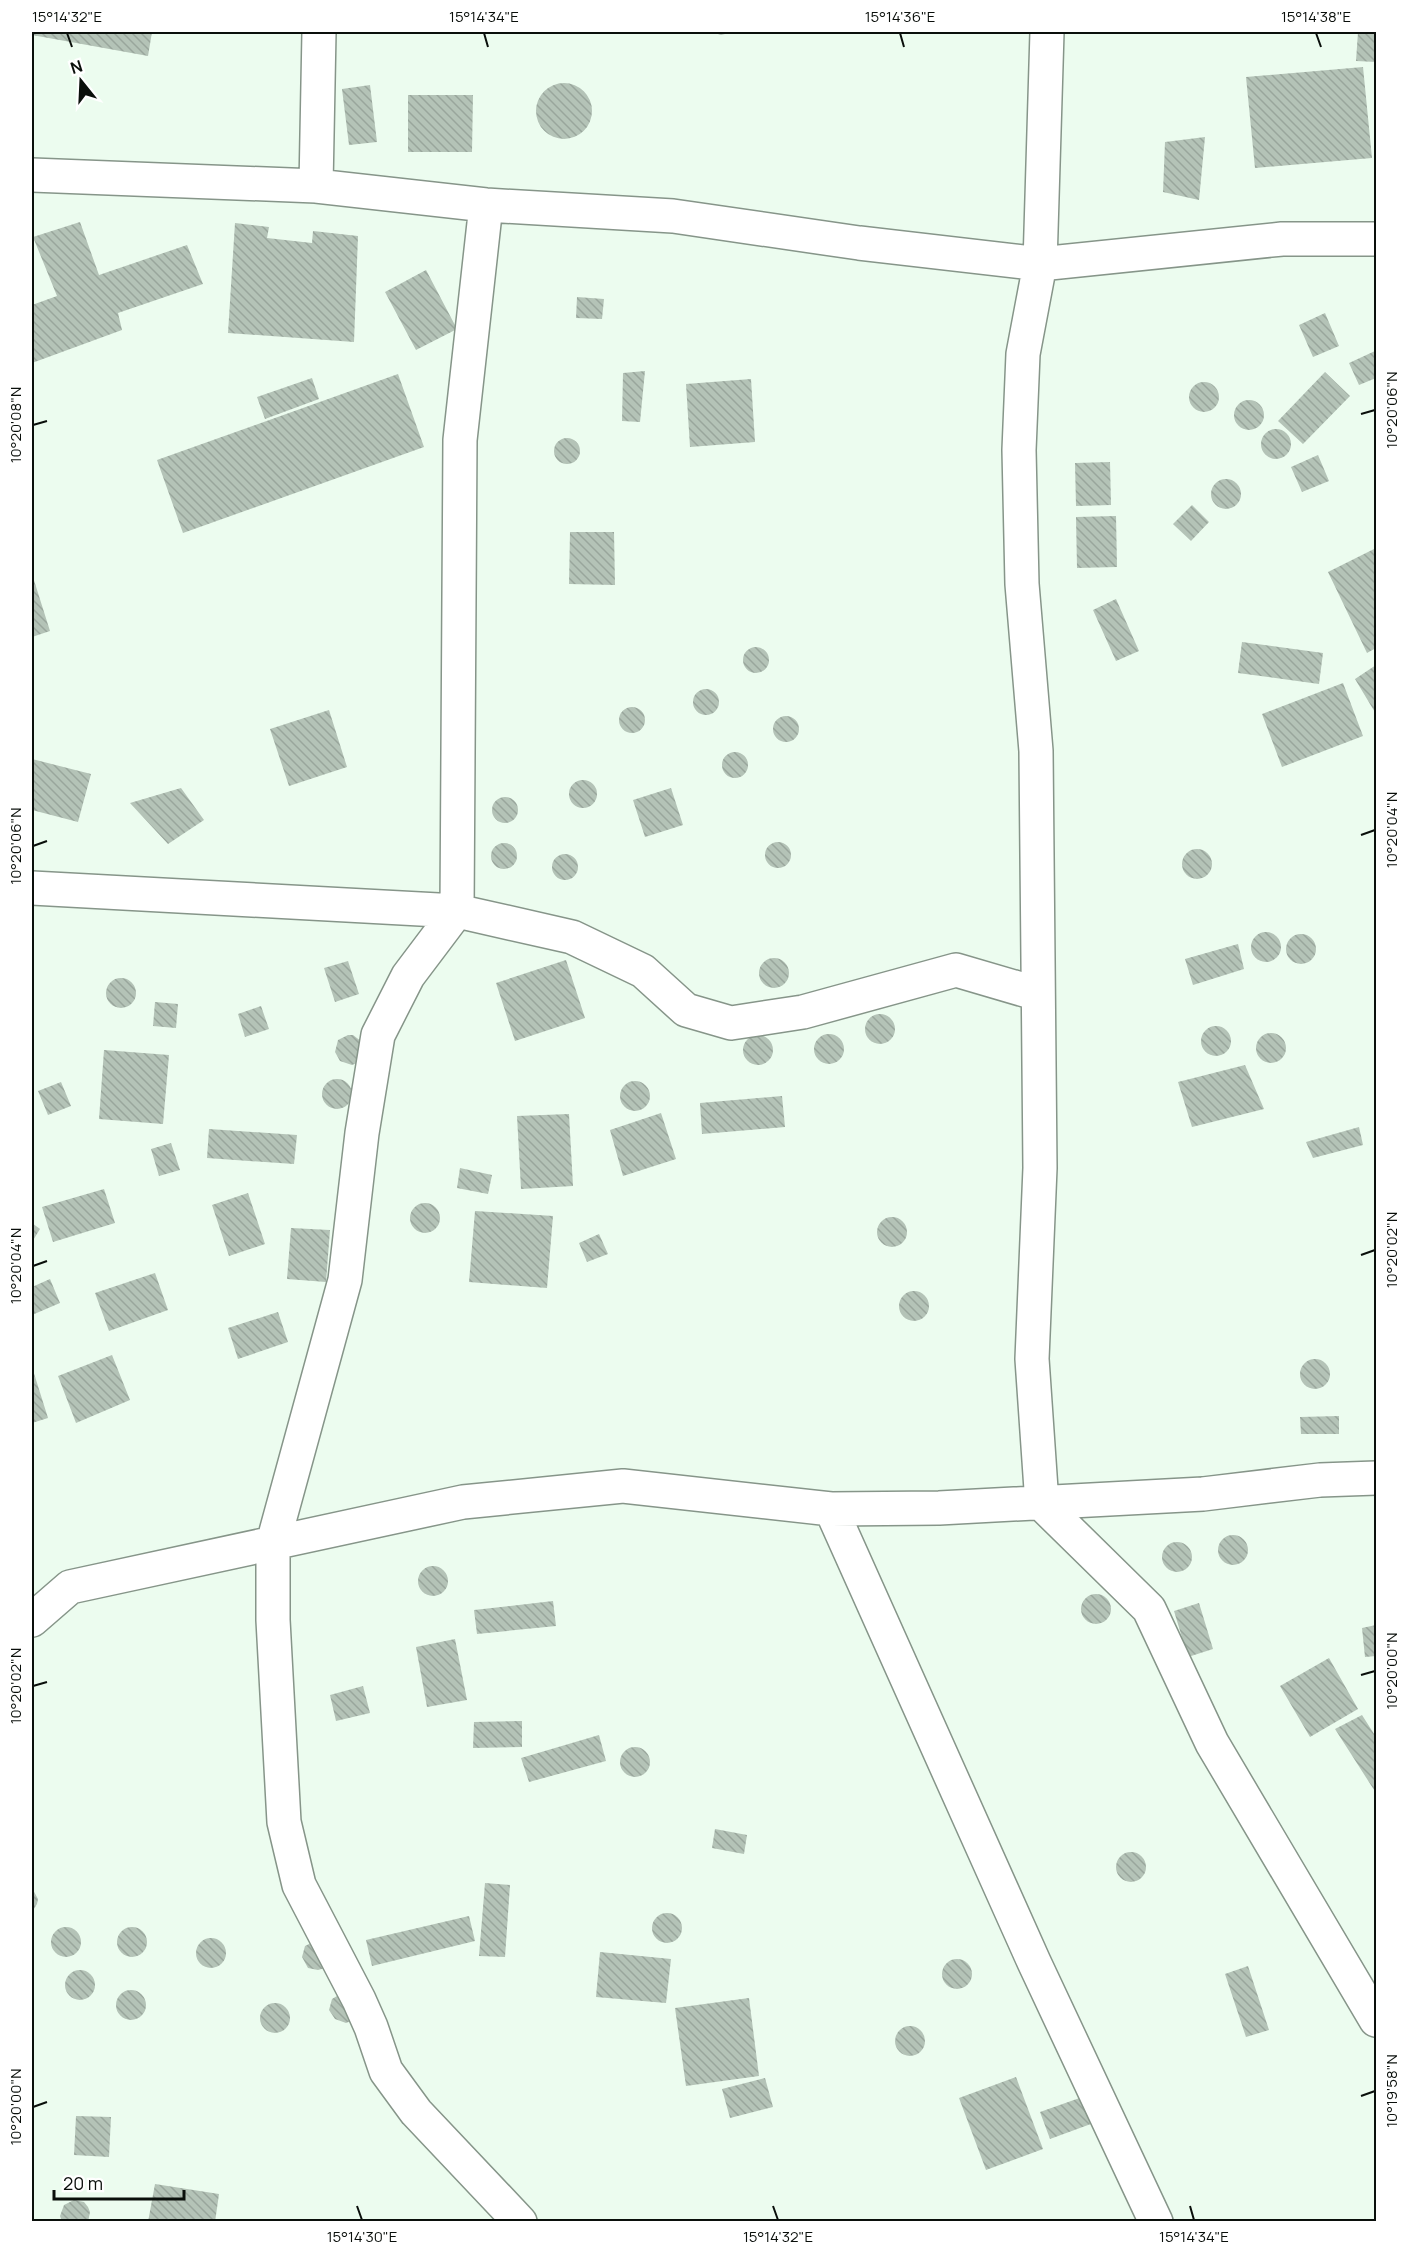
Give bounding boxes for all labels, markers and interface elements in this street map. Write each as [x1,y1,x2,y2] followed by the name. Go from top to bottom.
[32,6,102,27] text: 15°14'32"E
[449,6,519,27] text: 15°14'34"E
[865,6,935,27] text: 15°14'36"E
[1281,6,1351,27] text: 15°14'38"E
[51,51,111,111] north arrow
[67,54,85,79] text: N
[1381,371,1402,449] text: 10°20'06"N
[5,387,26,463] text: 10°20'08"N
[1381,792,1402,868] text: 10°20'04"N
[5,807,26,885] text: 10°20'06"N
[1381,1212,1402,1288] text: 10°20'02"N
[5,1228,26,1304] text: 10°20'04"N
[1381,1632,1402,1710] text: 10°20'00"N
[5,1648,26,1724] text: 10°20'02"N
[1381,2054,1402,2128] text: 10°19'58"N
[5,2068,26,2146] text: 10°20'00"N
[54,2163,184,2201] scale bar
[63,2171,103,2195] text: 20 m
[327,2226,397,2247] text: 15°14'30"E
[743,2226,813,2247] text: 15°14'32"E
[1159,2226,1229,2247] text: 15°14'34"E

